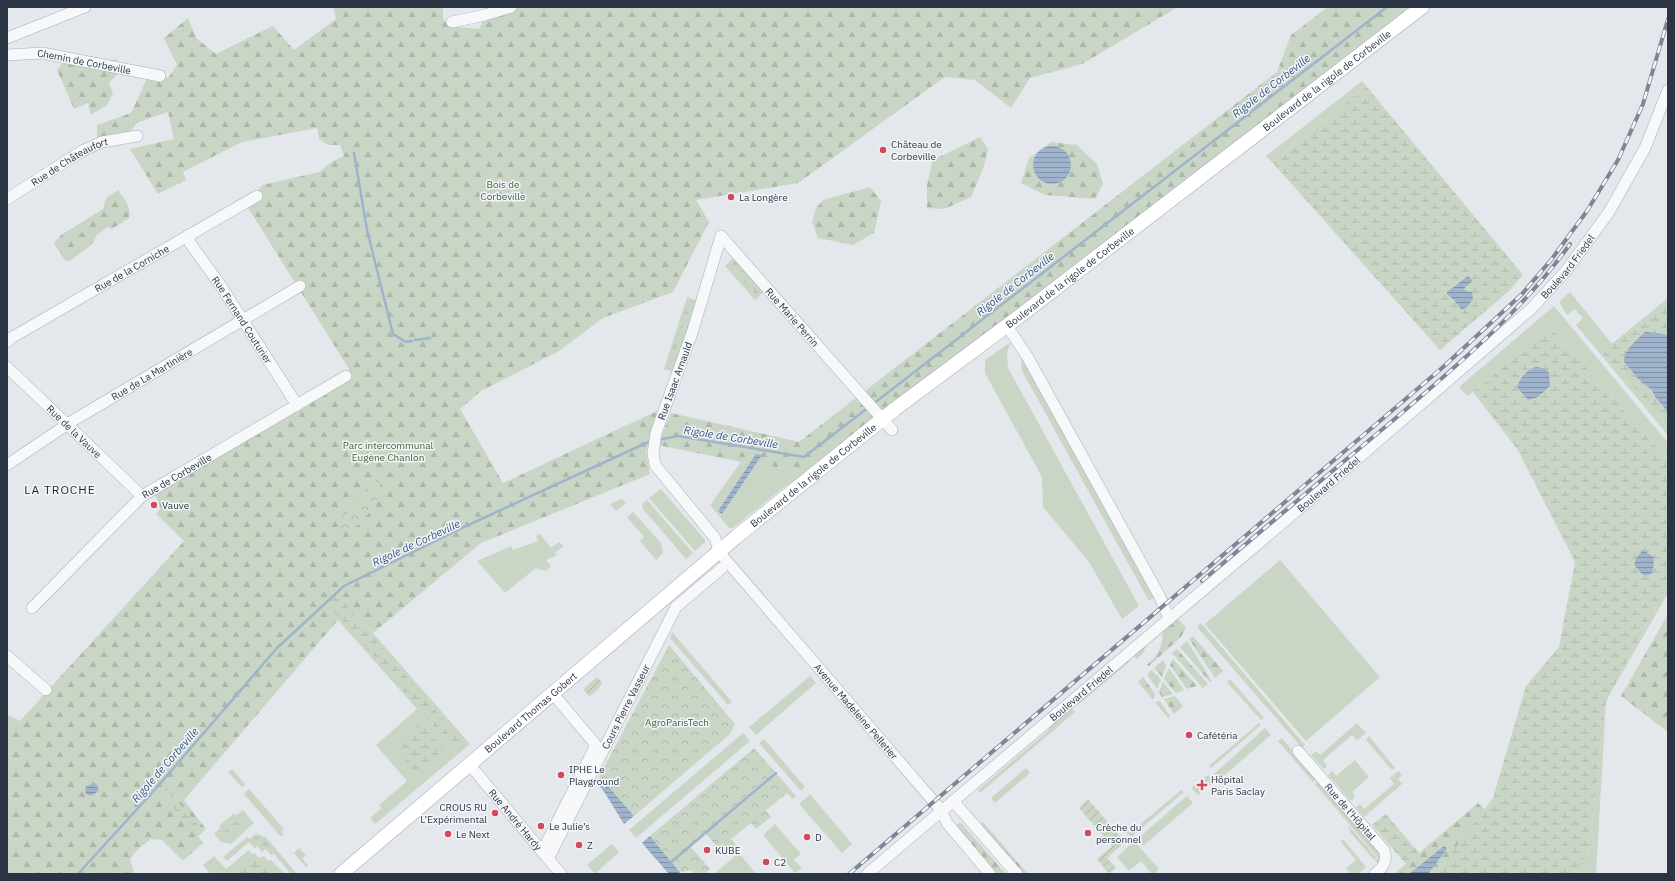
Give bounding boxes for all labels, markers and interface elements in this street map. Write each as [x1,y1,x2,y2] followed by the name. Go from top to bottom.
[1260,26,1394,134] street label: Boulevard de la rigole de Corbeville
[37,46,133,77] street label: Chemin de Corbeville
[1229,51,1313,121] water label: Rigole de Corbeville
[28,135,109,189] street label: Rue de Châteaufort
[891,138,942,163] place label: Château de Corbeville
[878,145,888,155] marker: Château de Corbeville
[481,178,526,203] park label: Bois de Corbeville
[739,191,788,204] place label: La Longère
[726,192,736,202] marker: La Longère
[1003,224,1137,331] street label: Boulevard de la rigole de Corbeville
[1537,231,1597,301] street label: Boulevard Friedel
[92,241,172,295] street label: Rue de la Corniche
[973,249,1057,319] water label: Rigole de Corbeville
[209,273,275,366] street label: Rue Fernand Couturier
[763,285,822,349] street label: Rue Marie Perrin
[655,340,695,422] street label: Rue Isaac Arnauld
[109,345,195,403] street label: Rue de La Martinière
[44,402,105,461] street label: Rue de la Vauve
[747,420,879,530] street label: Boulevard de la rigole de Corbeville
[683,423,780,451] water label: Rigole de Corbeville
[343,439,434,464] park label: Parc intercommunal Eugène Chanlon
[139,450,214,501] street label: Rue de Corbeville
[1294,453,1363,515] street label: Boulevard Friedel
[24,482,96,497] district label: LA TROCHE
[162,499,190,512] place label: Vauve
[149,500,159,510] marker: Vauve
[370,516,462,569] water label: Rigole de Corbeville
[811,661,901,762] street label: Avenue Madeleine Pelletier
[599,662,653,751] street label: Cours Pierre Vasseur
[1046,663,1115,724] street label: Boulevard Friedel
[482,669,580,755] street label: Boulevard Thomas Gobert
[645,716,709,729] park label: AgroParisTech
[128,724,202,806] water label: Rigole de Corbeville
[1197,729,1238,742] place label: Cafétéria
[1184,730,1194,740] marker: Cafétéria
[569,763,619,788] place label: IPHE Le Playground
[556,770,566,780] marker: IPHE Le Playground
[1211,773,1265,798] place label: Hôpital Paris Saclay
[1196,779,1208,791] marker: Hôpital Paris Saclay
[1322,780,1379,843] street label: Rue de l'Hôpital
[486,786,545,853] street label: Rue André Hardy
[420,801,487,826] place label: CROUS RU L’Expérimental
[490,808,500,818] marker: CROUS RU L’Expérimental
[549,820,590,833] place label: Le Julie’s
[536,821,546,831] marker: Le Julie’s
[1096,821,1141,846] place label: Crèche du personnel
[456,828,490,841] place label: Le Next
[1083,828,1093,838] marker: Crèche du personnel
[443,829,453,839] marker: Le Next
[815,831,822,844] place label: D
[802,832,812,842] marker: D
[587,839,593,852] place label: Z
[574,840,584,850] marker: Z
[715,844,741,857] place label: KUBE
[702,845,712,855] marker: KUBE
[774,856,786,869] place label: C2
[761,857,771,867] marker: C2

